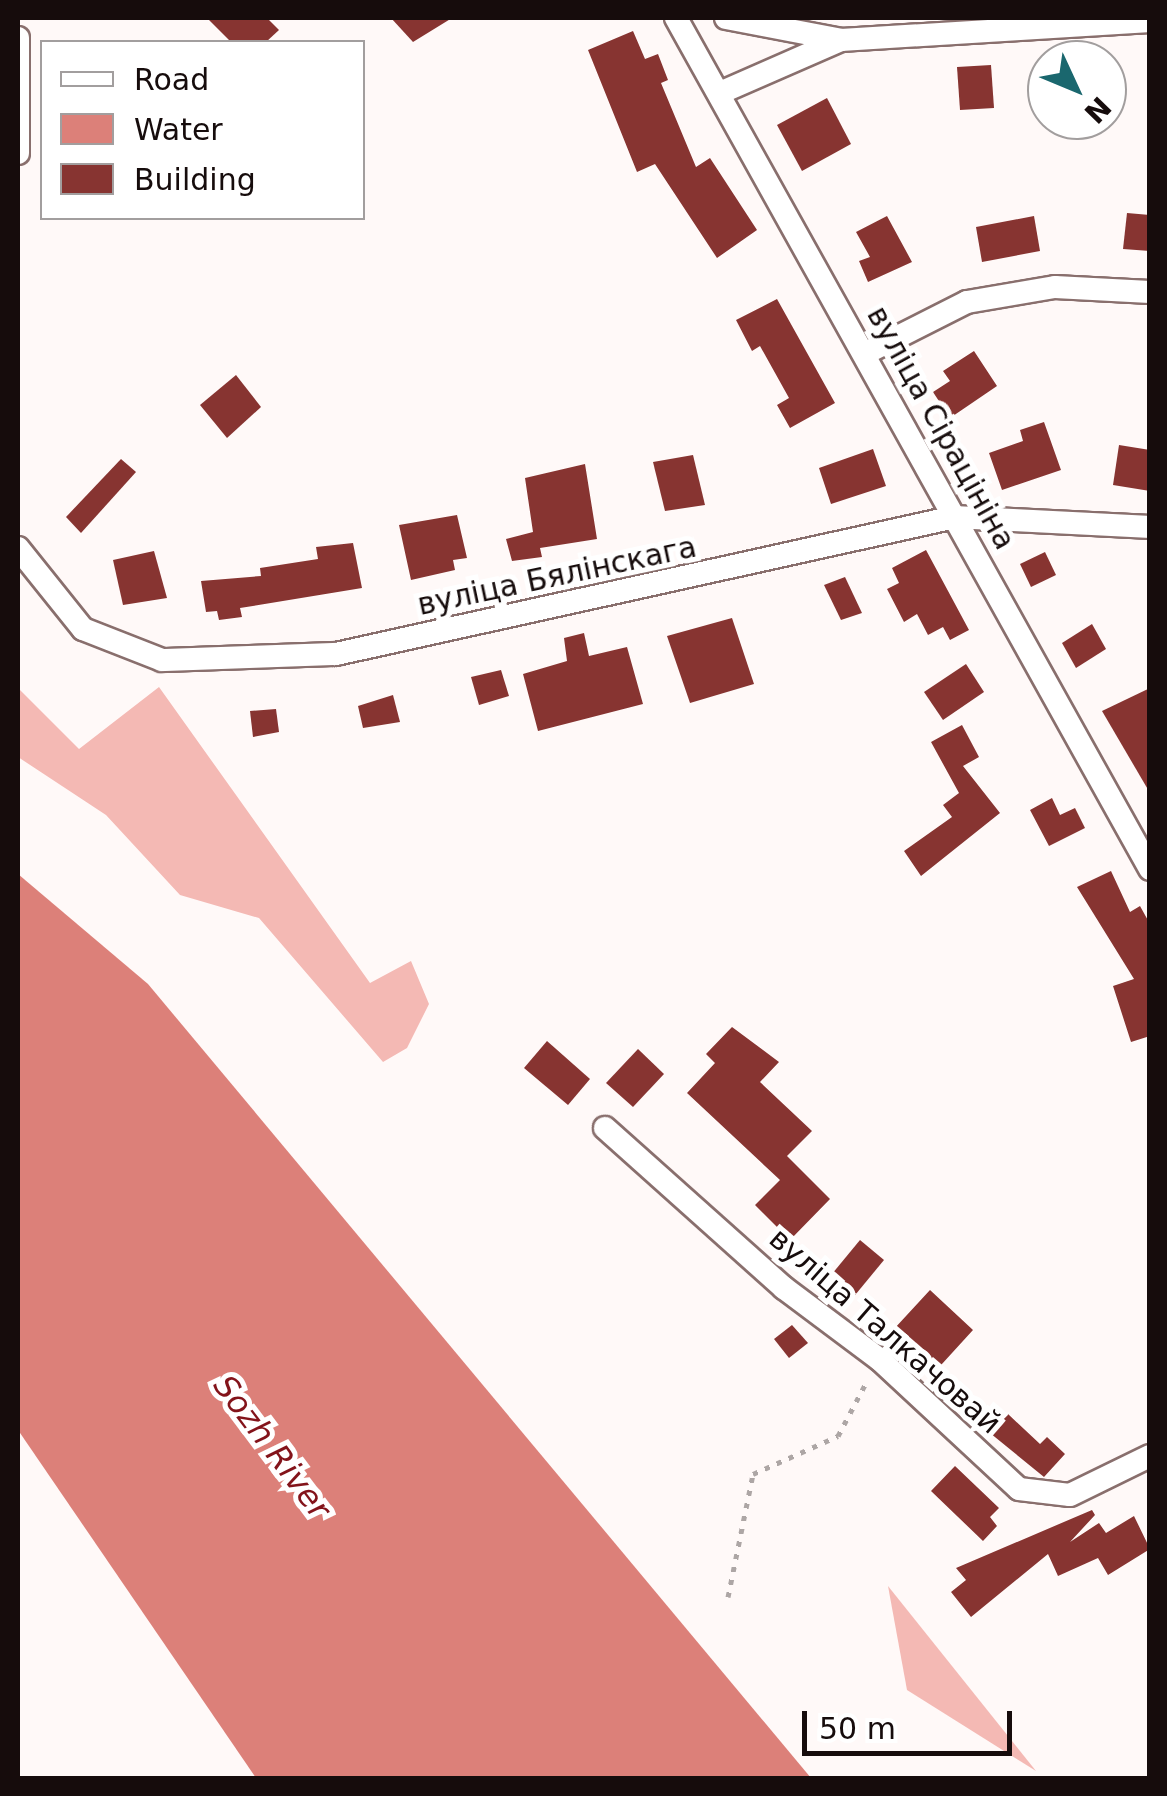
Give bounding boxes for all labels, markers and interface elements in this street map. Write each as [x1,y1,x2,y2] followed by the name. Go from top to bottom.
[40,40,365,220] legend
[1027,40,1127,140] north arrow
[134,62,209,97] text: Road
[1077,90,1118,130] text: N
[134,112,223,147] text: Water
[134,162,256,197] text: Building
[859,300,1023,556] street label: вуліца Сірацініна
[414,529,700,623] street label: вуліца Бялінскага
[762,1221,1008,1441] street label: вуліца Талкачовай
[205,1368,339,1526] water label: Sozh River
[807,1691,1017,1753] scale bar
[819,1711,896,1746] text: 50 m

